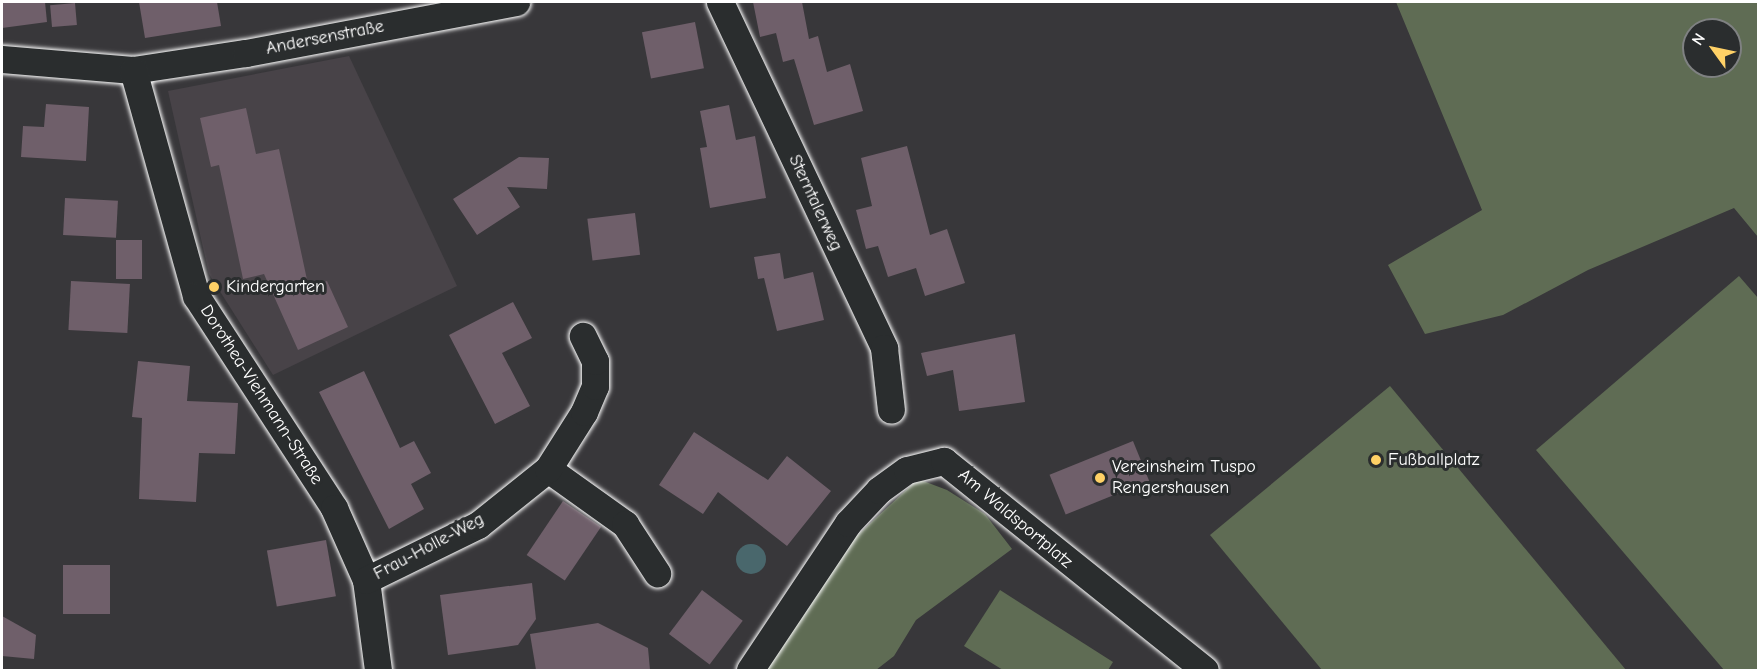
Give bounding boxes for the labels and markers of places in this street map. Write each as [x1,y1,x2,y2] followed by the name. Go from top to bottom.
[226,276,325,298] place label: Kindergarten
[207,280,221,294] marker: Kindergarten
[1388,449,1480,471] place label: Fußballplatz
[1369,453,1383,467] marker: Fußballplatz
[1112,457,1256,500] place label: Vereinsheim Tuspo Rengershausen
[1093,471,1107,485] marker: Vereinsheim Tuspo Rengershausen

